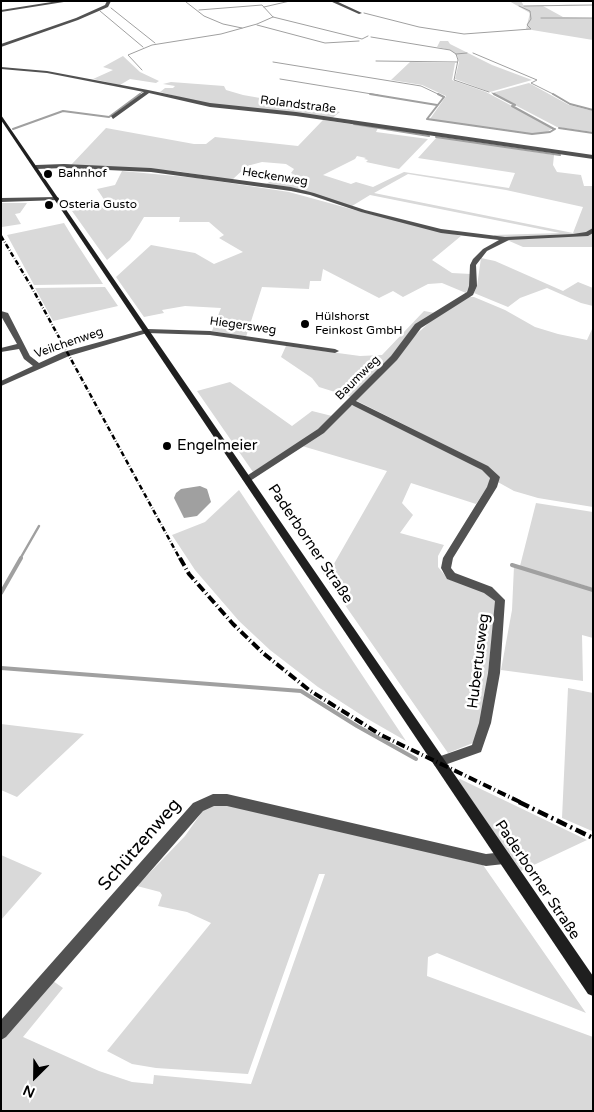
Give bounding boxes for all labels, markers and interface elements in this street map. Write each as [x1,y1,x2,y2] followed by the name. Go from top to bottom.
[259,93,337,117] street label: Rolandstraße
[241,165,309,189] street label: Heckenweg
[58,167,107,181] place label: Bahnhof
[42,168,54,180] marker: Bahnhof
[59,198,137,212] place label: Osteria Gusto
[43,199,55,211] marker: Osteria Gusto
[315,310,403,338] place label: Hülshorst Feinkost GmbH
[209,314,277,338] street label: Hiegersweg
[299,318,311,330] marker: Hülshorst Feinkost GmbH
[33,324,105,362] street label: Veilchenweg
[333,353,383,403] street label: Baumweg
[177,437,258,455] place label: Engelmeier
[161,440,173,452] marker: Engelmeier
[263,481,357,607] street label: Paderborner Straße
[464,612,494,710] street label: Hubertusweg
[94,795,186,895] street label: Schützenweg
[490,817,584,943] street label: Paderborner Straße
[10,1052,60,1102] north arrow
[20,1081,37,1101] text: N

